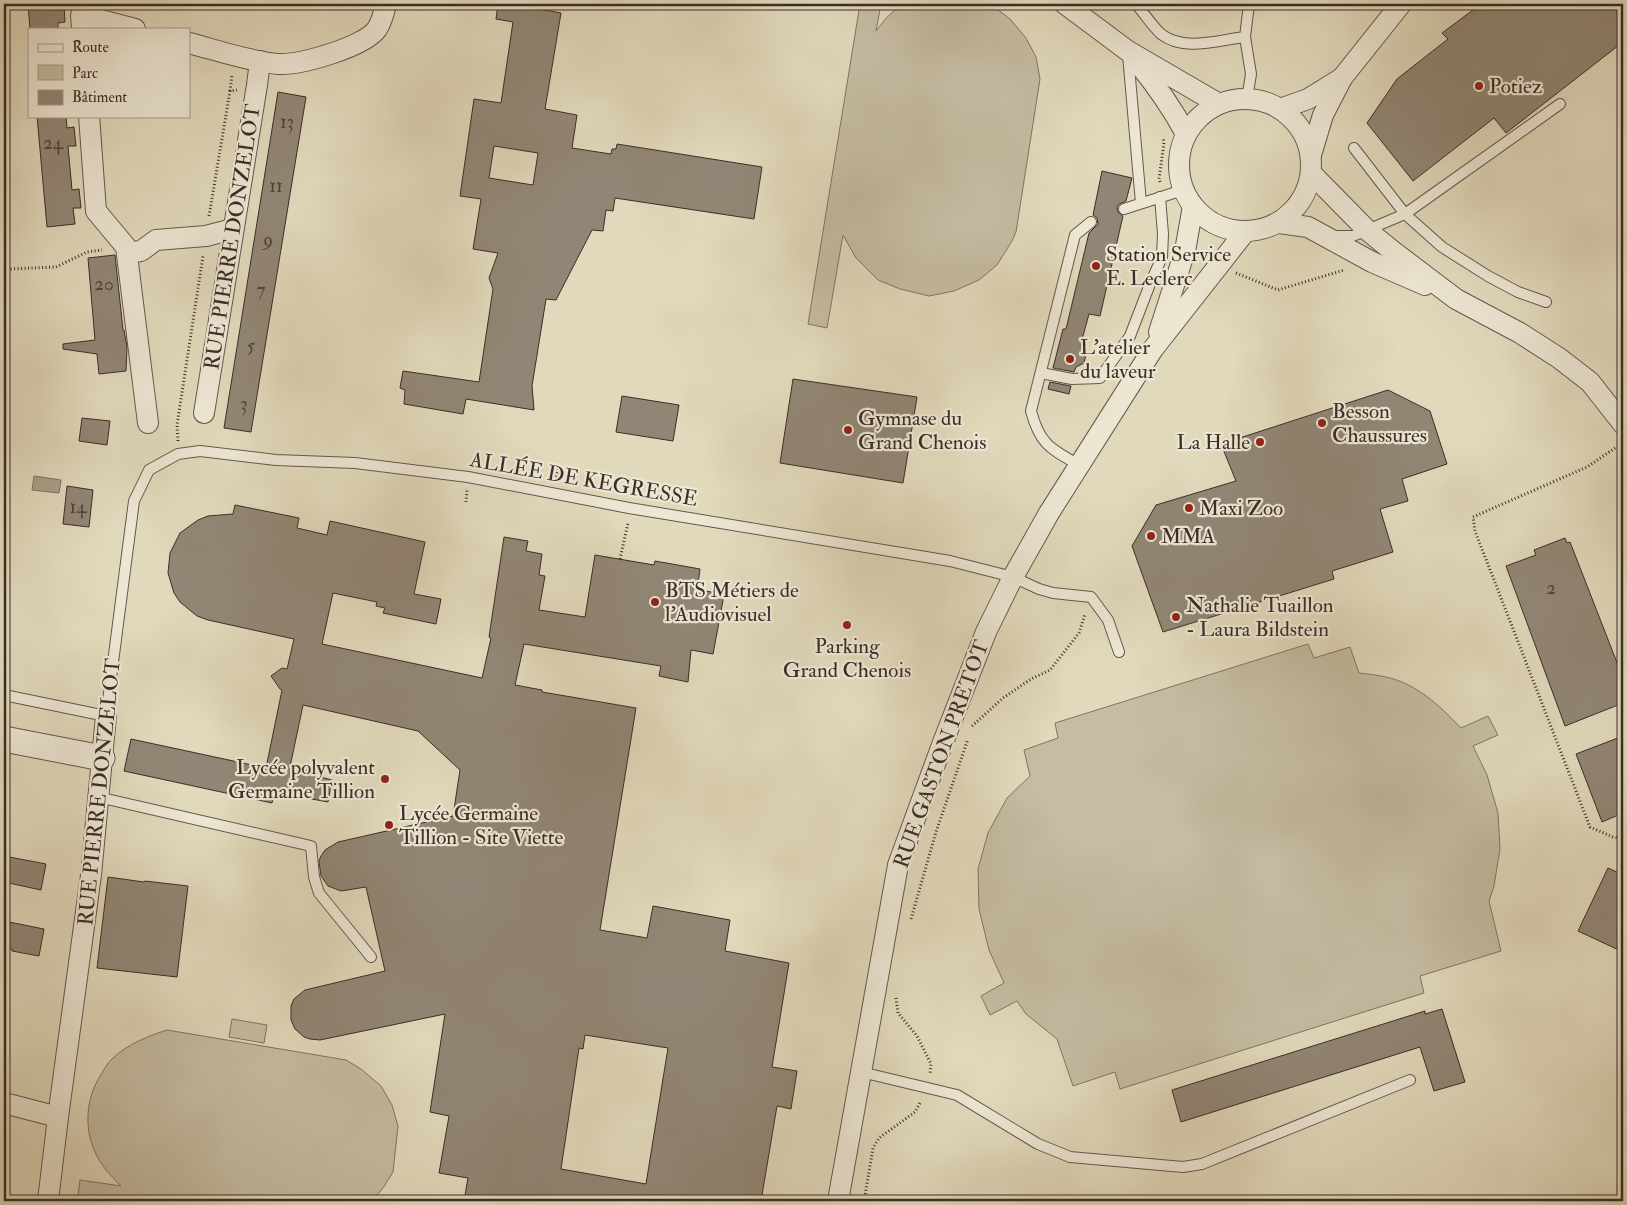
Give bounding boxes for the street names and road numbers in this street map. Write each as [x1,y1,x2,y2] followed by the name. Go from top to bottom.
[198,102,267,372] street label: RUE PIERRE DONZELOT
[467,446,700,513] street label: ALLÉE DE KEGRESSE
[888,636,995,872] street label: RUE GASTON PRETOT
[72,657,127,927] street label: RUE PIERRE DONZELOT

